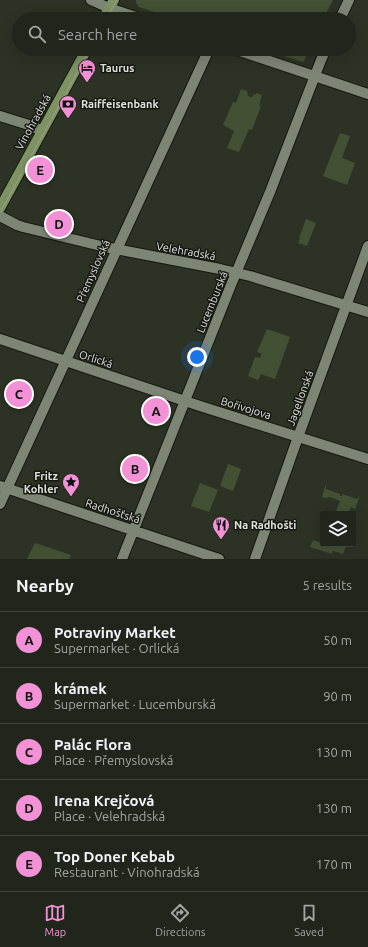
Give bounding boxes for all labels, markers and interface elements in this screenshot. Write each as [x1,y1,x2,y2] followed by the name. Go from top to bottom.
[12,12,356,56] search box
[26,23,48,45] icon: search
[58,26,137,43] text: Search here
[77,58,97,83] hotel icon: Taurus
[100,62,134,74] place label: Taurus
[13,92,53,152] street label: Vinohradská
[58,94,78,119] bank icon: Raiffeisenbank
[81,98,159,110] place label: Raiffeisenbank
[27,155,53,185] pin: E
[46,209,72,239] pin: D
[74,238,112,304] street label: Přemyslovská
[155,240,217,262] street label: Velehradská
[194,269,230,335] street label: Lucemburská
[187,347,207,367] your location
[78,348,114,370] street label: Orlická
[284,369,316,427] street label: Jagellonská
[6,379,32,409] pin: C
[219,395,273,421] street label: Bořivojova
[143,396,169,426] pin: A
[122,454,148,484] pin: B
[24,470,59,495] place label: Fritz Kohler
[61,472,81,497] place icon: Fritz Kohler
[84,497,142,525] street label: Radhošťská
[320,511,356,547] map controls
[320,511,356,547] button: layers
[211,515,231,540] restaurant icon: Na Radhošti
[234,519,296,531] place label: Na Radhošti
[16,576,74,595] text: Nearby
[302,578,352,592] text: 5 results
[54,624,176,641] text: Potraviny Market
[24,633,34,647] text: A
[323,633,352,647] text: 50 m
[54,641,179,655] text: Supermarket · Orlická
[54,680,107,697] text: krámek
[25,689,33,703] text: B
[323,689,352,703] text: 90 m
[54,697,216,711] text: Supermarket · Lucemburská
[54,736,131,753] text: Palác Flora
[25,745,33,759] text: C
[316,745,352,759] text: 130 m
[54,753,173,767] text: Place · Přemyslovská
[54,792,155,809] text: Irena Krejčová
[24,801,34,815] text: D
[316,801,352,815] text: 130 m
[54,809,165,823] text: Place · Velehradská
[54,848,175,865] text: Top Doner Kebab
[25,857,33,871] text: E
[316,857,352,871] text: 170 m
[54,865,200,879] text: Restaurant · Vinohradská
[44,902,66,938] tab: Map
[155,902,206,938] tab: Directions
[294,902,324,938] tab: Saved

